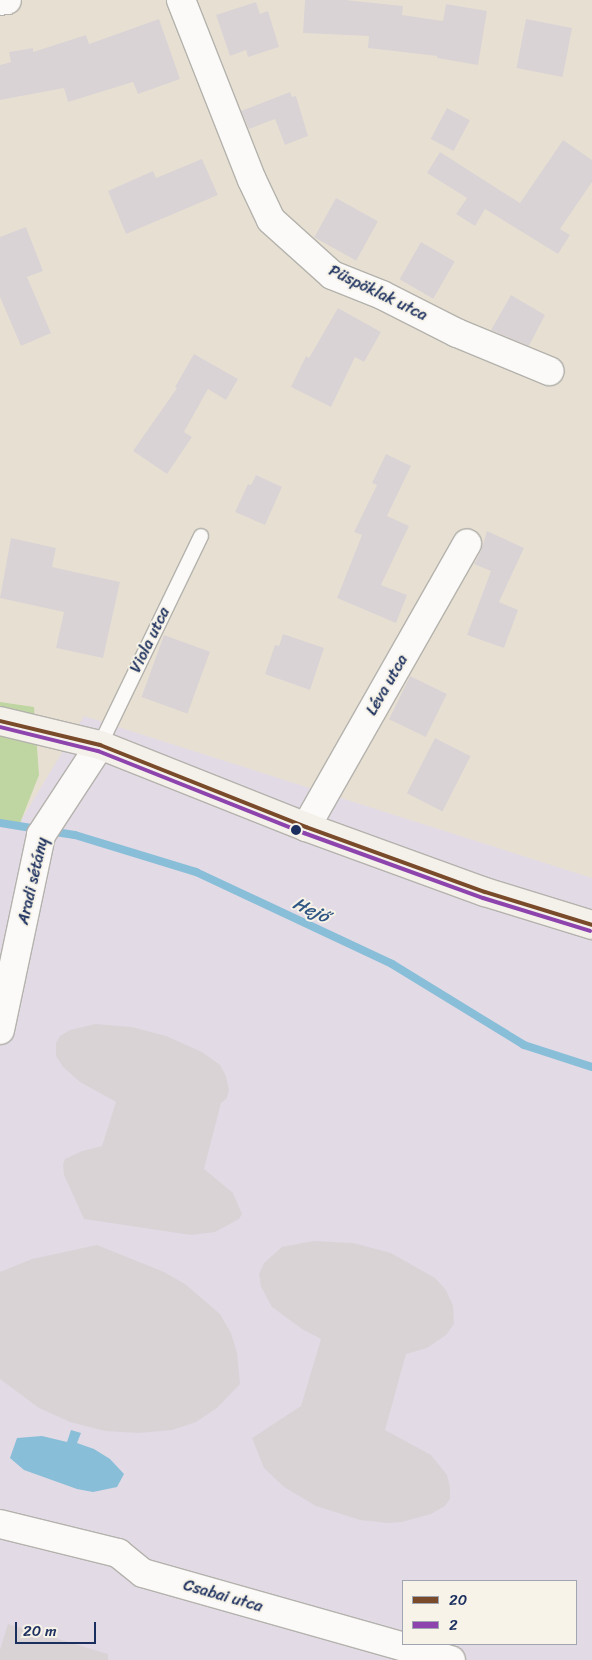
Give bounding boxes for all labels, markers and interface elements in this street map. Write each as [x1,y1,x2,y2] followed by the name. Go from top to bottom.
[325,261,431,325] street label: Püspöklak utca
[126,604,174,676] street label: Viola utca
[362,651,412,719] street label: Léva utca
[291,825,301,835] unlabelled marker
[14,835,52,927] street label: Aradi sétány
[290,892,332,928] water label: Hejő
[181,1575,265,1617] street label: Csabai utca
[402,1580,577,1645] legend
[449,1587,467,1613] text: 20
[18,1612,99,1644] scale bar
[449,1612,458,1638] text: 2
[23,1618,57,1644] text: 20 m

